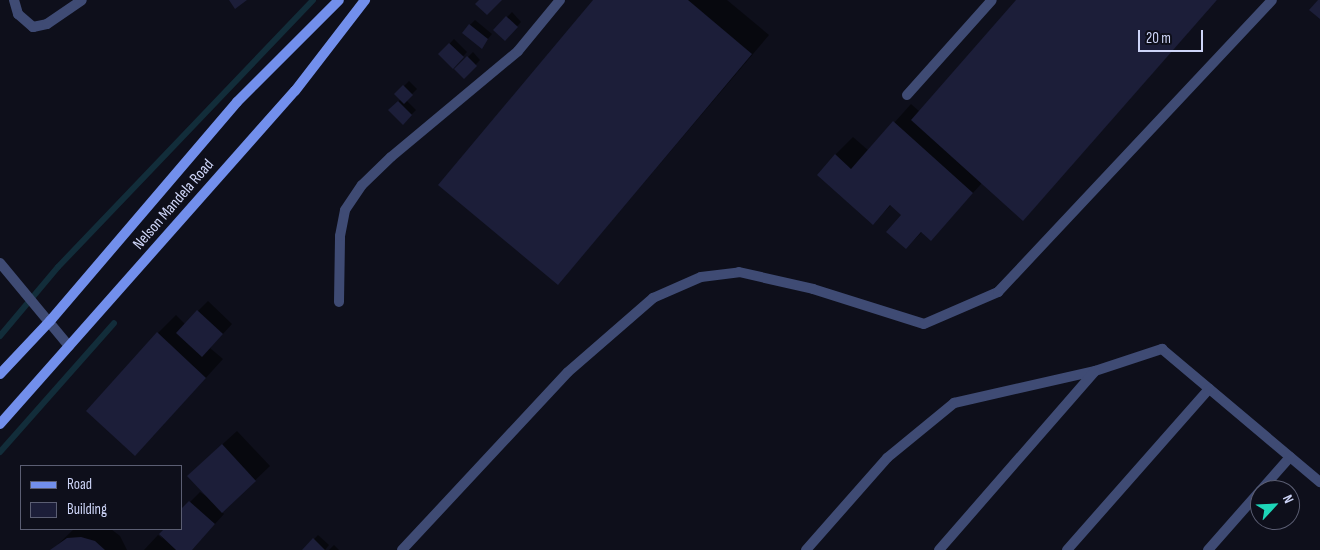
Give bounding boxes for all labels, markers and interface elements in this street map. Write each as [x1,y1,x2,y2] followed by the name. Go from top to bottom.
[1140,20,1205,52] scale bar
[1146,29,1171,48] text: 20 m
[130,156,218,254] street label: Nelson Mandela Road
[20,465,182,530] legend
[67,475,92,494] text: Road
[1250,480,1300,530] north arrow
[1279,492,1297,506] text: N
[67,500,107,519] text: Building

